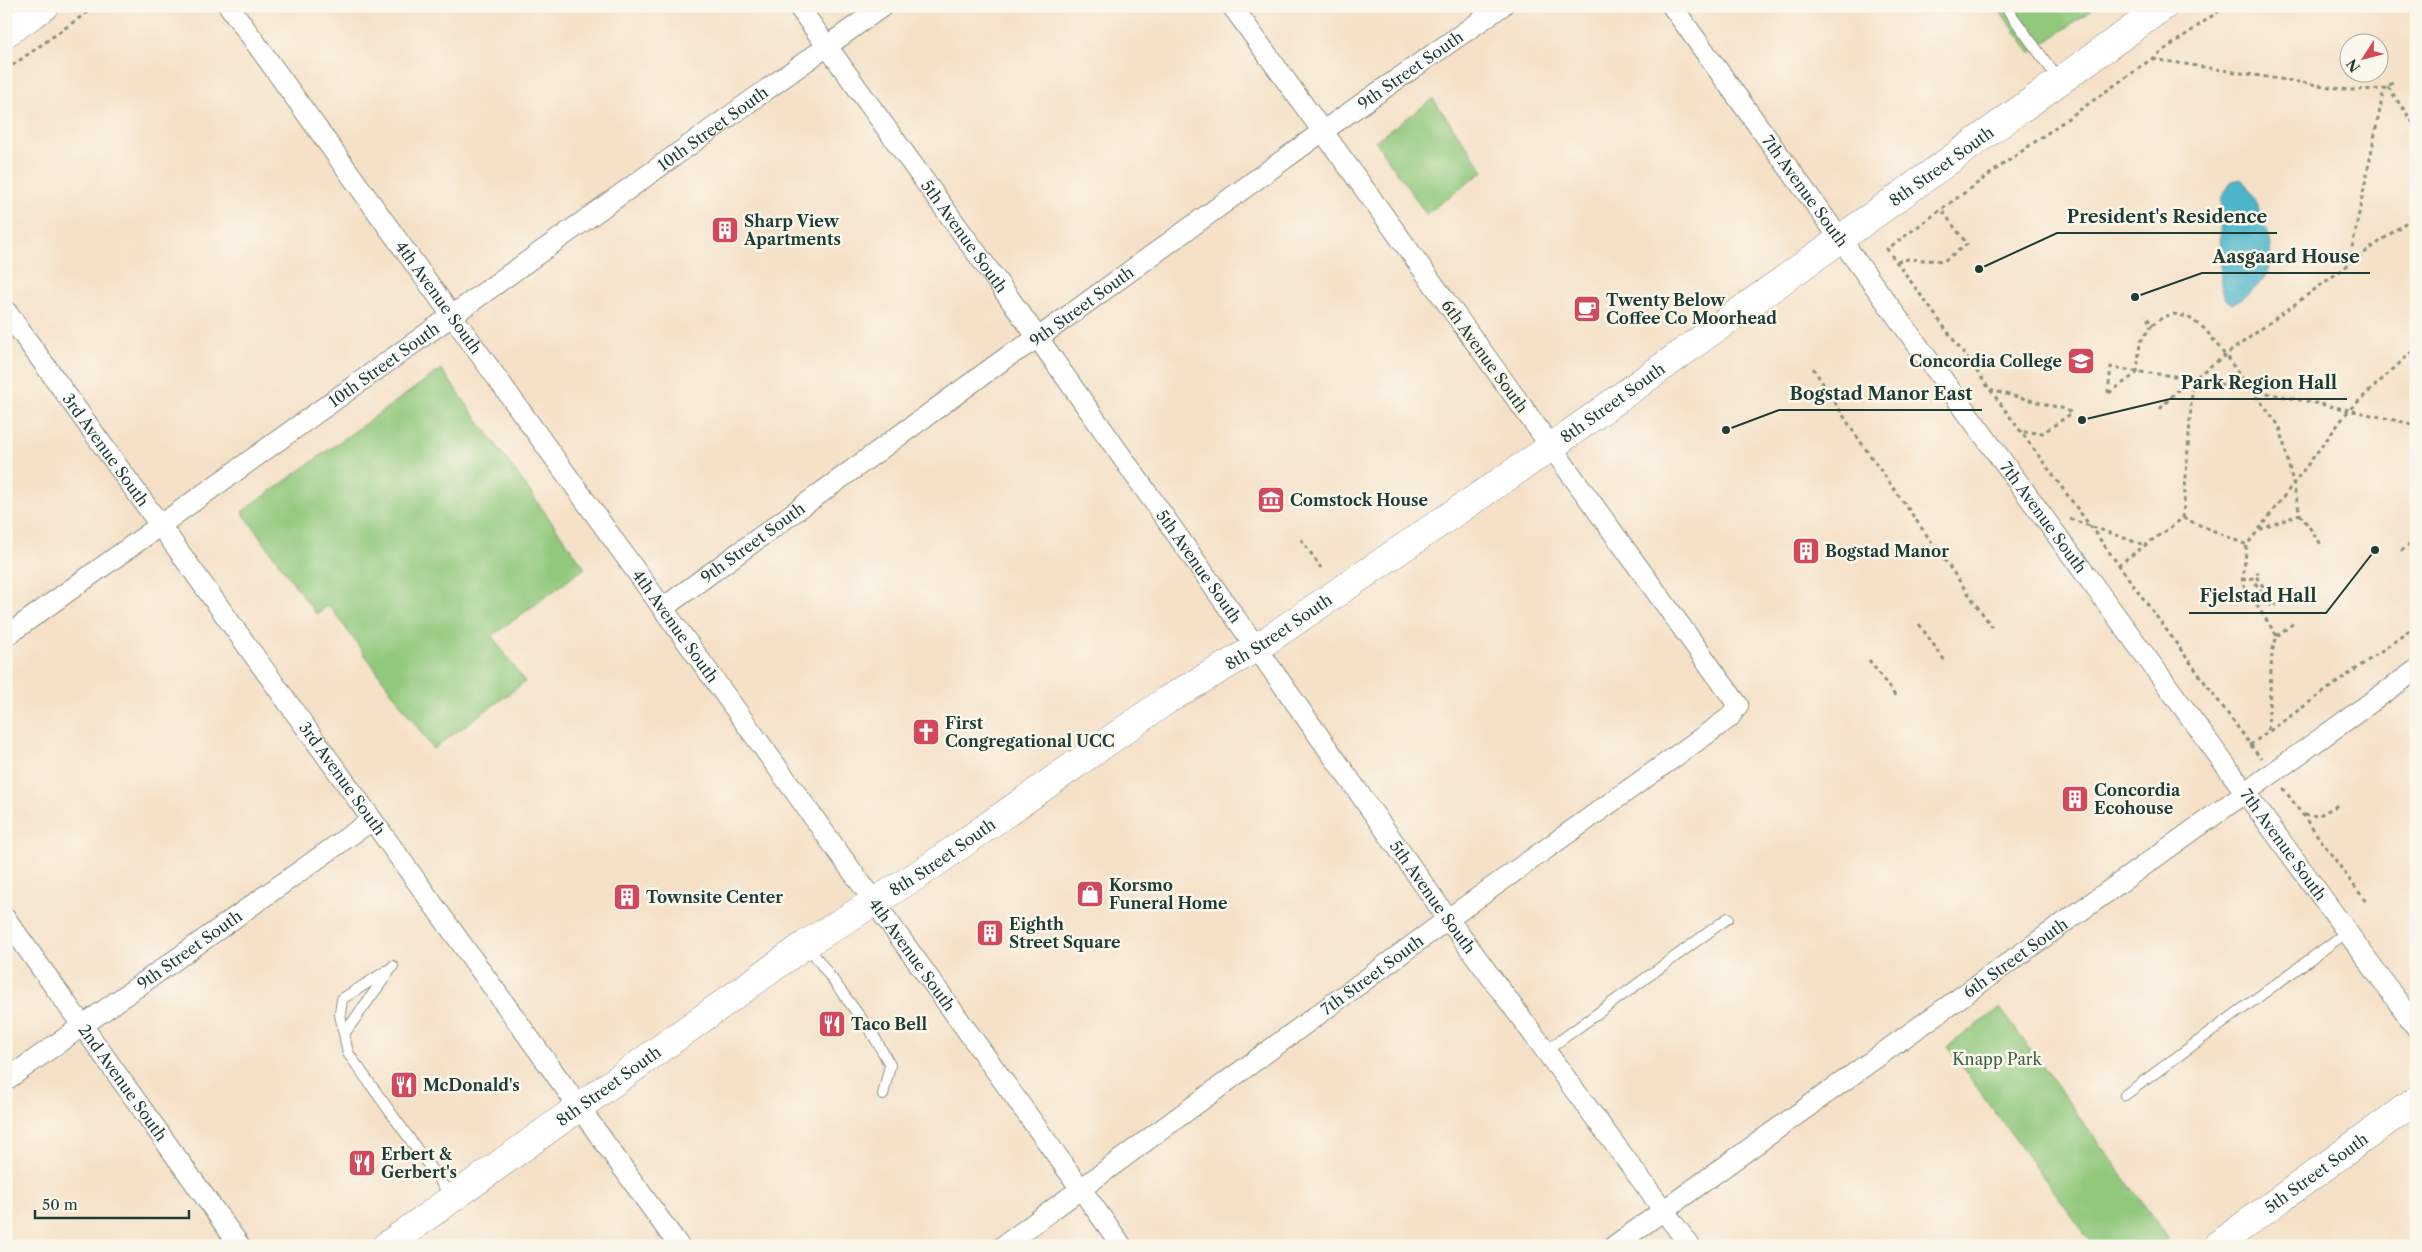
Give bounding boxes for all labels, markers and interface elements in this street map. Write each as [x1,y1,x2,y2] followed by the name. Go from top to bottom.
[1354,26,1467,114] street label: 9th Street South
[2340,32,2390,82] north arrow
[2343,55,2364,76] text: N
[653,82,772,175] street label: 10th Street South
[1885,122,1997,211] street label: 8th Street South
[1758,131,1853,251] street label: 7th Avenue South
[917,176,1012,296] street label: 5th Avenue South
[2057,200,2277,233] callout: President's Residence
[2067,206,2267,228] text: President's Residence
[743,211,841,249] place label: Sharp View Apartments
[710,215,740,245] building icon: Sharp View Apartments
[391,237,486,358] street label: 4th Avenue South
[2202,240,2370,273] callout: Aasgaard House
[2211,246,2360,268] text: Aasgaard House
[1026,262,1138,351] street label: 9th Street South
[1606,290,1777,328] place label: Twenty Below Coffee Co Moorhead
[1572,294,1602,324] cafe icon: Twenty Below Coffee Co Moorhead
[1437,296,1533,416] street label: 6th Avenue South
[324,318,443,411] street label: 10th Street South
[2066,346,2096,376] school or university icon: Concordia College
[1909,351,2062,371] place label: Concordia College
[1556,358,1669,447] street label: 8th Street South
[2170,366,2347,399] callout: Park Region Hall
[2181,372,2337,394] text: Park Region Hall
[1779,377,1982,410] callout: Bogstad Manor East
[1790,383,1973,405] text: Bogstad Manor East
[58,389,153,510] street label: 3rd Avenue South
[1996,458,2091,577] street label: 7th Avenue South
[1256,485,1286,515] museum icon: Comstock House
[1290,490,1428,510] place label: Comstock House
[697,498,809,587] street label: 9th Street South
[1152,506,1246,627] street label: 5th Avenue South
[1791,536,1821,566] building icon: Bogstad Manor
[1825,541,1949,561] place label: Bogstad Manor
[628,565,723,686] street label: 4th Avenue South
[2189,580,2326,613] callout: Fjelstad Hall
[2200,585,2316,607] text: Fjelstad Hall
[1221,589,1336,674] street label: 8th Street South
[945,713,1115,751] place label: First Congregational UCC
[911,717,941,747] church icon: First Congregational UCC
[295,718,390,839] street label: 3rd Avenue South
[2094,780,2181,818] place label: Concordia Ecohouse
[2060,784,2090,814] building icon: Concordia Ecohouse
[2236,785,2331,904] street label: 7th Avenue South
[886,814,999,900] street label: 8th Street South
[1386,837,1480,957] street label: 5th Avenue South
[1109,875,1228,913] place label: Korsmo Funeral Home
[1075,879,1105,909] shop icon: Korsmo Funeral Home
[612,882,642,912] building icon: Townsite Center
[646,887,783,907] place label: Townsite Center
[865,894,960,1015] street label: 4th Avenue South
[133,906,246,994] street label: 9th Street South
[1009,914,1121,952] place label: Eighth Street Square
[1959,914,2071,1002] street label: 6th Street South
[975,918,1005,948] building icon: Eighth Street Square
[1317,930,1427,1019] street label: 7th Street South
[817,1009,847,1039] restaurant icon: Taco Bell
[851,1014,927,1034] place label: Taco Bell
[74,1020,171,1145] street label: 2nd Avenue South
[552,1042,665,1130] street label: 8th Street South
[1952,1049,2043,1069] park label: Knapp Park
[389,1070,419,1100] restaurant icon: McDonald's
[423,1075,520,1095] place label: McDonald's
[2260,1128,2372,1217] street label: 5th Street South
[381,1144,457,1182] place label: Erbert & Gerbert's
[347,1148,377,1178] restaurant icon: Erbert & Gerbert's
[35,1187,189,1219] scale bar
[42,1195,78,1214] text: 50 m

